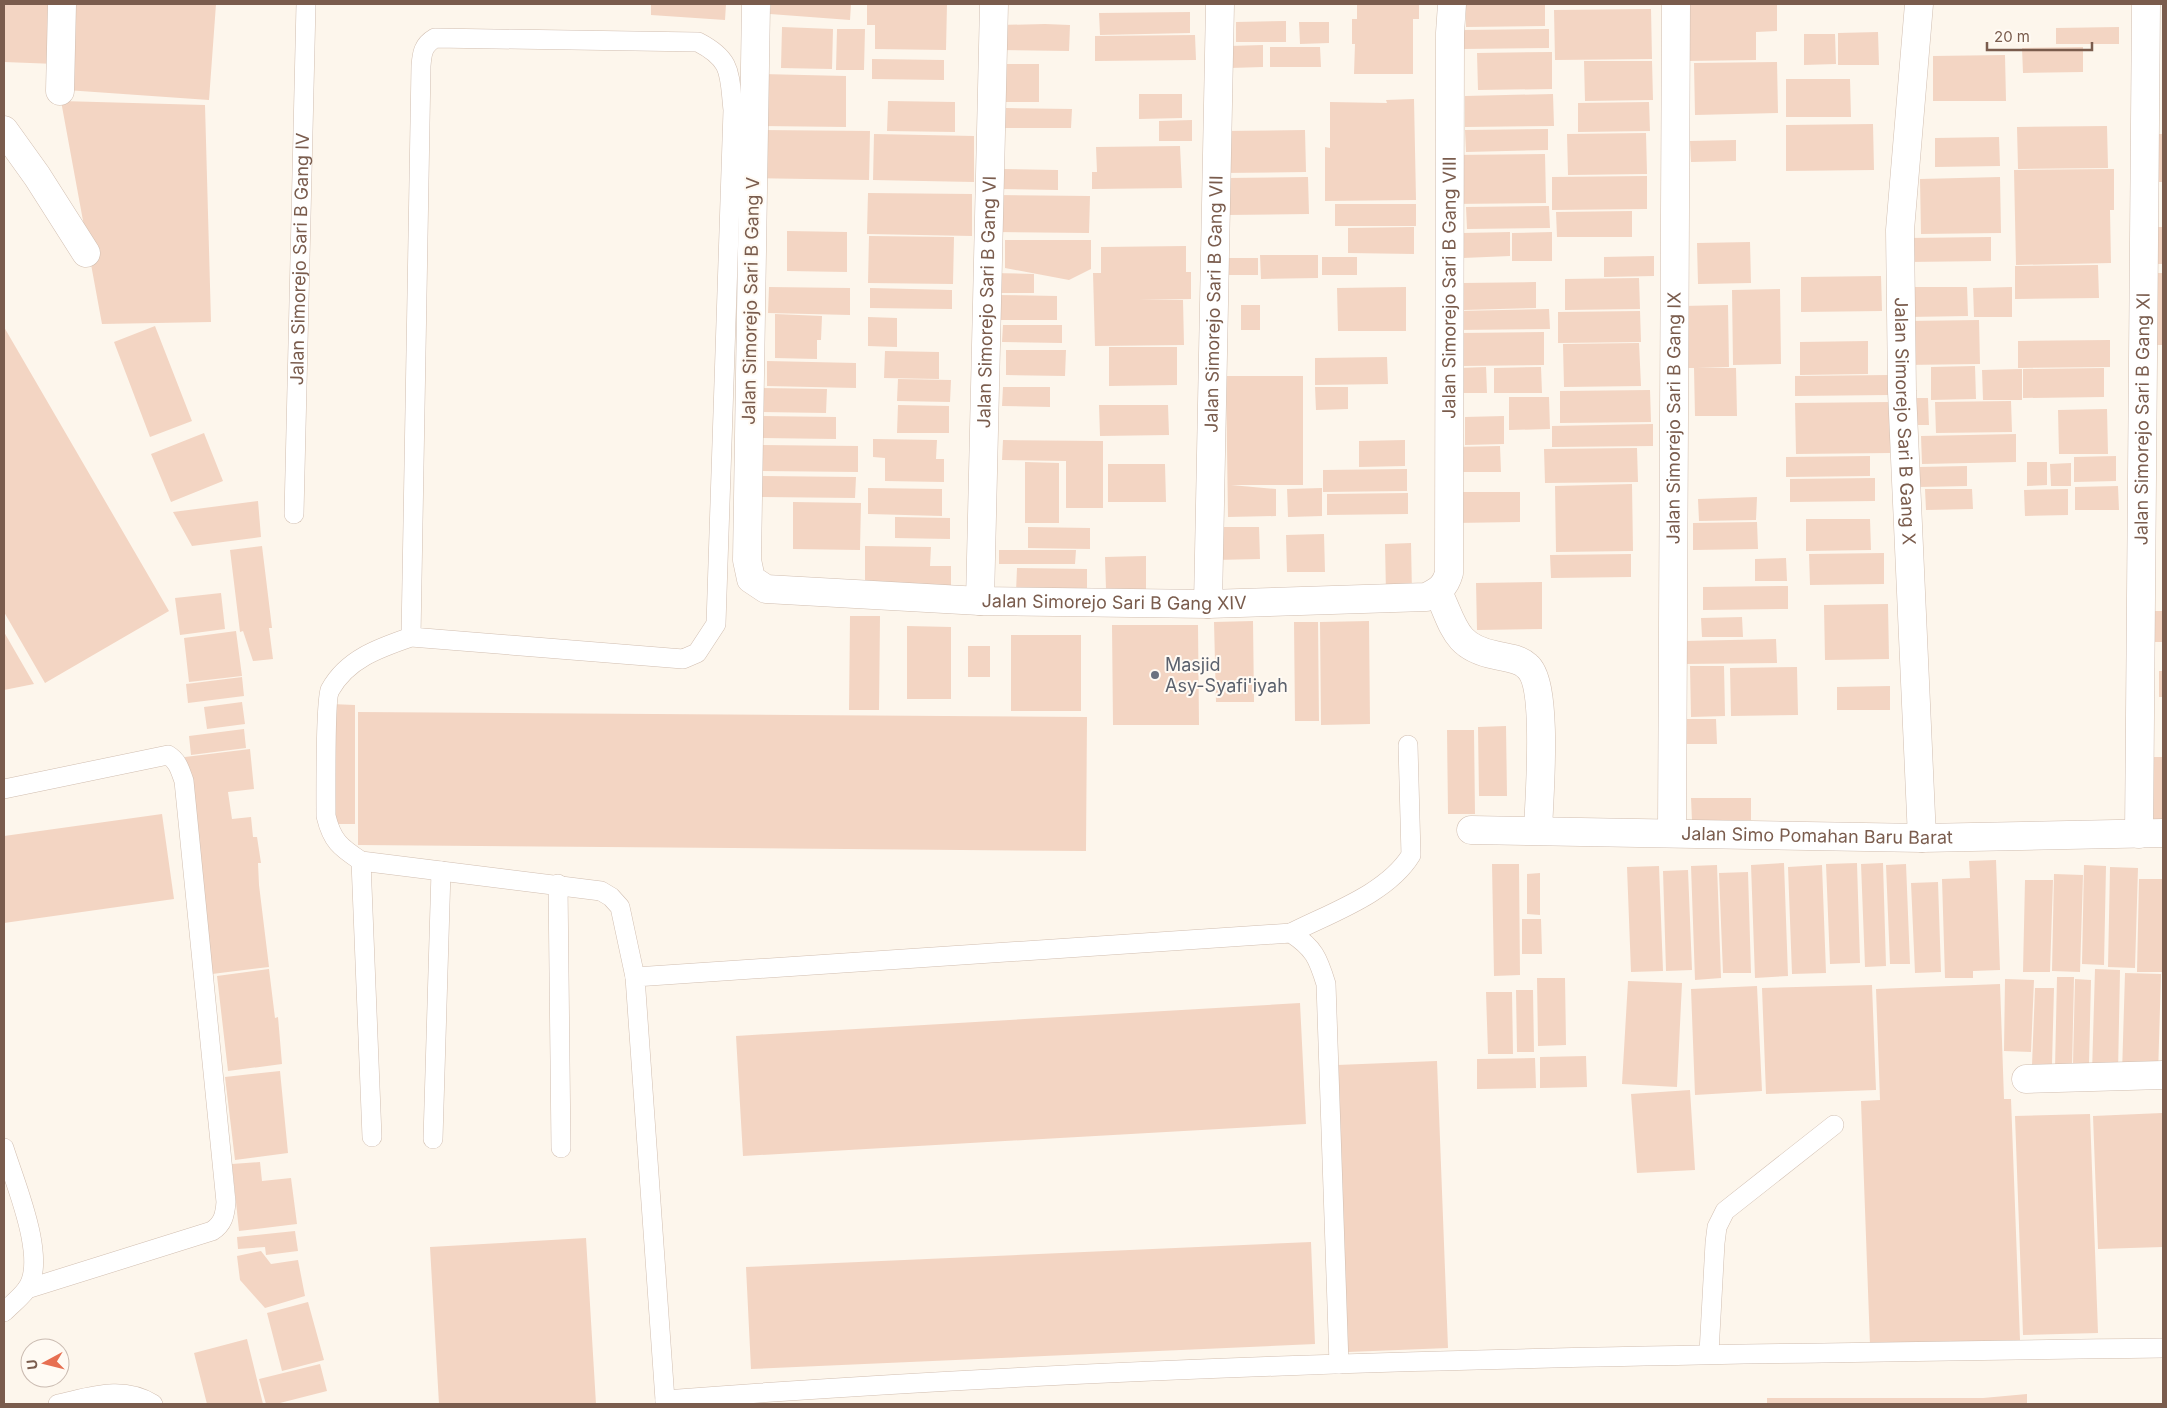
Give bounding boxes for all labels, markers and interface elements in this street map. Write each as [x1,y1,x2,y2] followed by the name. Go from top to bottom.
[1987,20,2092,52] scale bar
[1994,27,2030,46] text: 20 m
[286,132,313,386] street label: Jalan Simorejo Sari B Gang IV
[1438,156,1460,419] street label: Jalan Simorejo Sari B Gang VIII
[973,175,1000,429] street label: Jalan Simorejo Sari B Gang VI
[1200,175,1227,433] street label: Jalan Simorejo Sari B Gang VII
[738,177,763,425] street label: Jalan Simorejo Sari B Gang V
[1662,292,1685,544] street label: Jalan Simorejo Sari B Gang IX
[2130,293,2154,545] street label: Jalan Simorejo Sari B Gang XI
[1891,297,1920,545] street label: Jalan Simorejo Sari B Gang X
[981,590,1247,614] street label: Jalan Simorejo Sari B Gang XIV
[1165,654,1288,696] place label: Masjid Asy-Syafi'iyah
[1149,669,1161,681] marker: Masjid Asy-Syafi'iyah
[1681,823,1953,848] street label: Jalan Simo Pomahan Baru Barat
[20,1338,70,1388] north arrow
[23,1359,41,1371] text: U

